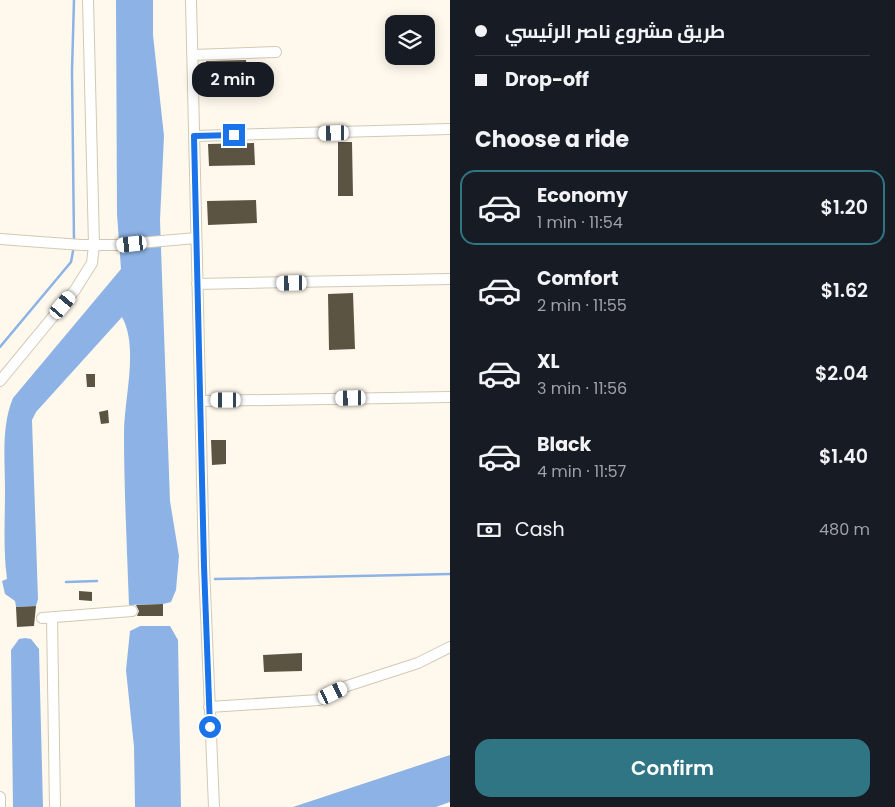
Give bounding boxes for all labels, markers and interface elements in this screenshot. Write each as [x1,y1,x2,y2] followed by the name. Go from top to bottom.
[385,15,435,65] map controls
[385,15,435,65] button: layers
[505,18,725,45] text: طريق مشروع ناصر الرئيسي
[193,62,275,98] callout: 2 min
[505,66,589,93] text: Drop-off
[211,68,255,91] text: 2 min
[223,124,245,146] route end
[475,124,629,155] text: Choose a ride
[318,125,349,141] car
[537,182,628,209] text: Economy
[477,185,522,230] icon: car
[821,194,868,221] text: $1.20
[537,211,623,234] text: 1 min · 11:54
[116,235,147,253] car
[537,265,619,292] text: Comfort
[477,268,522,313] icon: car
[276,275,307,291] car
[821,277,868,304] text: $1.62
[47,289,78,321] car
[537,294,627,317] text: 2 min · 11:55
[537,348,560,375] text: XL
[477,351,522,396] icon: car
[815,360,868,387] text: $2.04
[537,377,627,400] text: 3 min · 11:56
[335,390,366,406] car
[211,393,241,408] car
[537,431,591,458] text: Black
[477,434,522,479] icon: car
[819,443,868,470] text: $1.40
[537,460,626,483] text: 4 min · 11:57
[475,516,503,544] icon: cash
[515,516,565,543] text: Cash
[819,518,870,541] text: 480 m
[316,680,349,706] car
[199,716,221,738] route start
[475,739,870,797] button: Confirm

